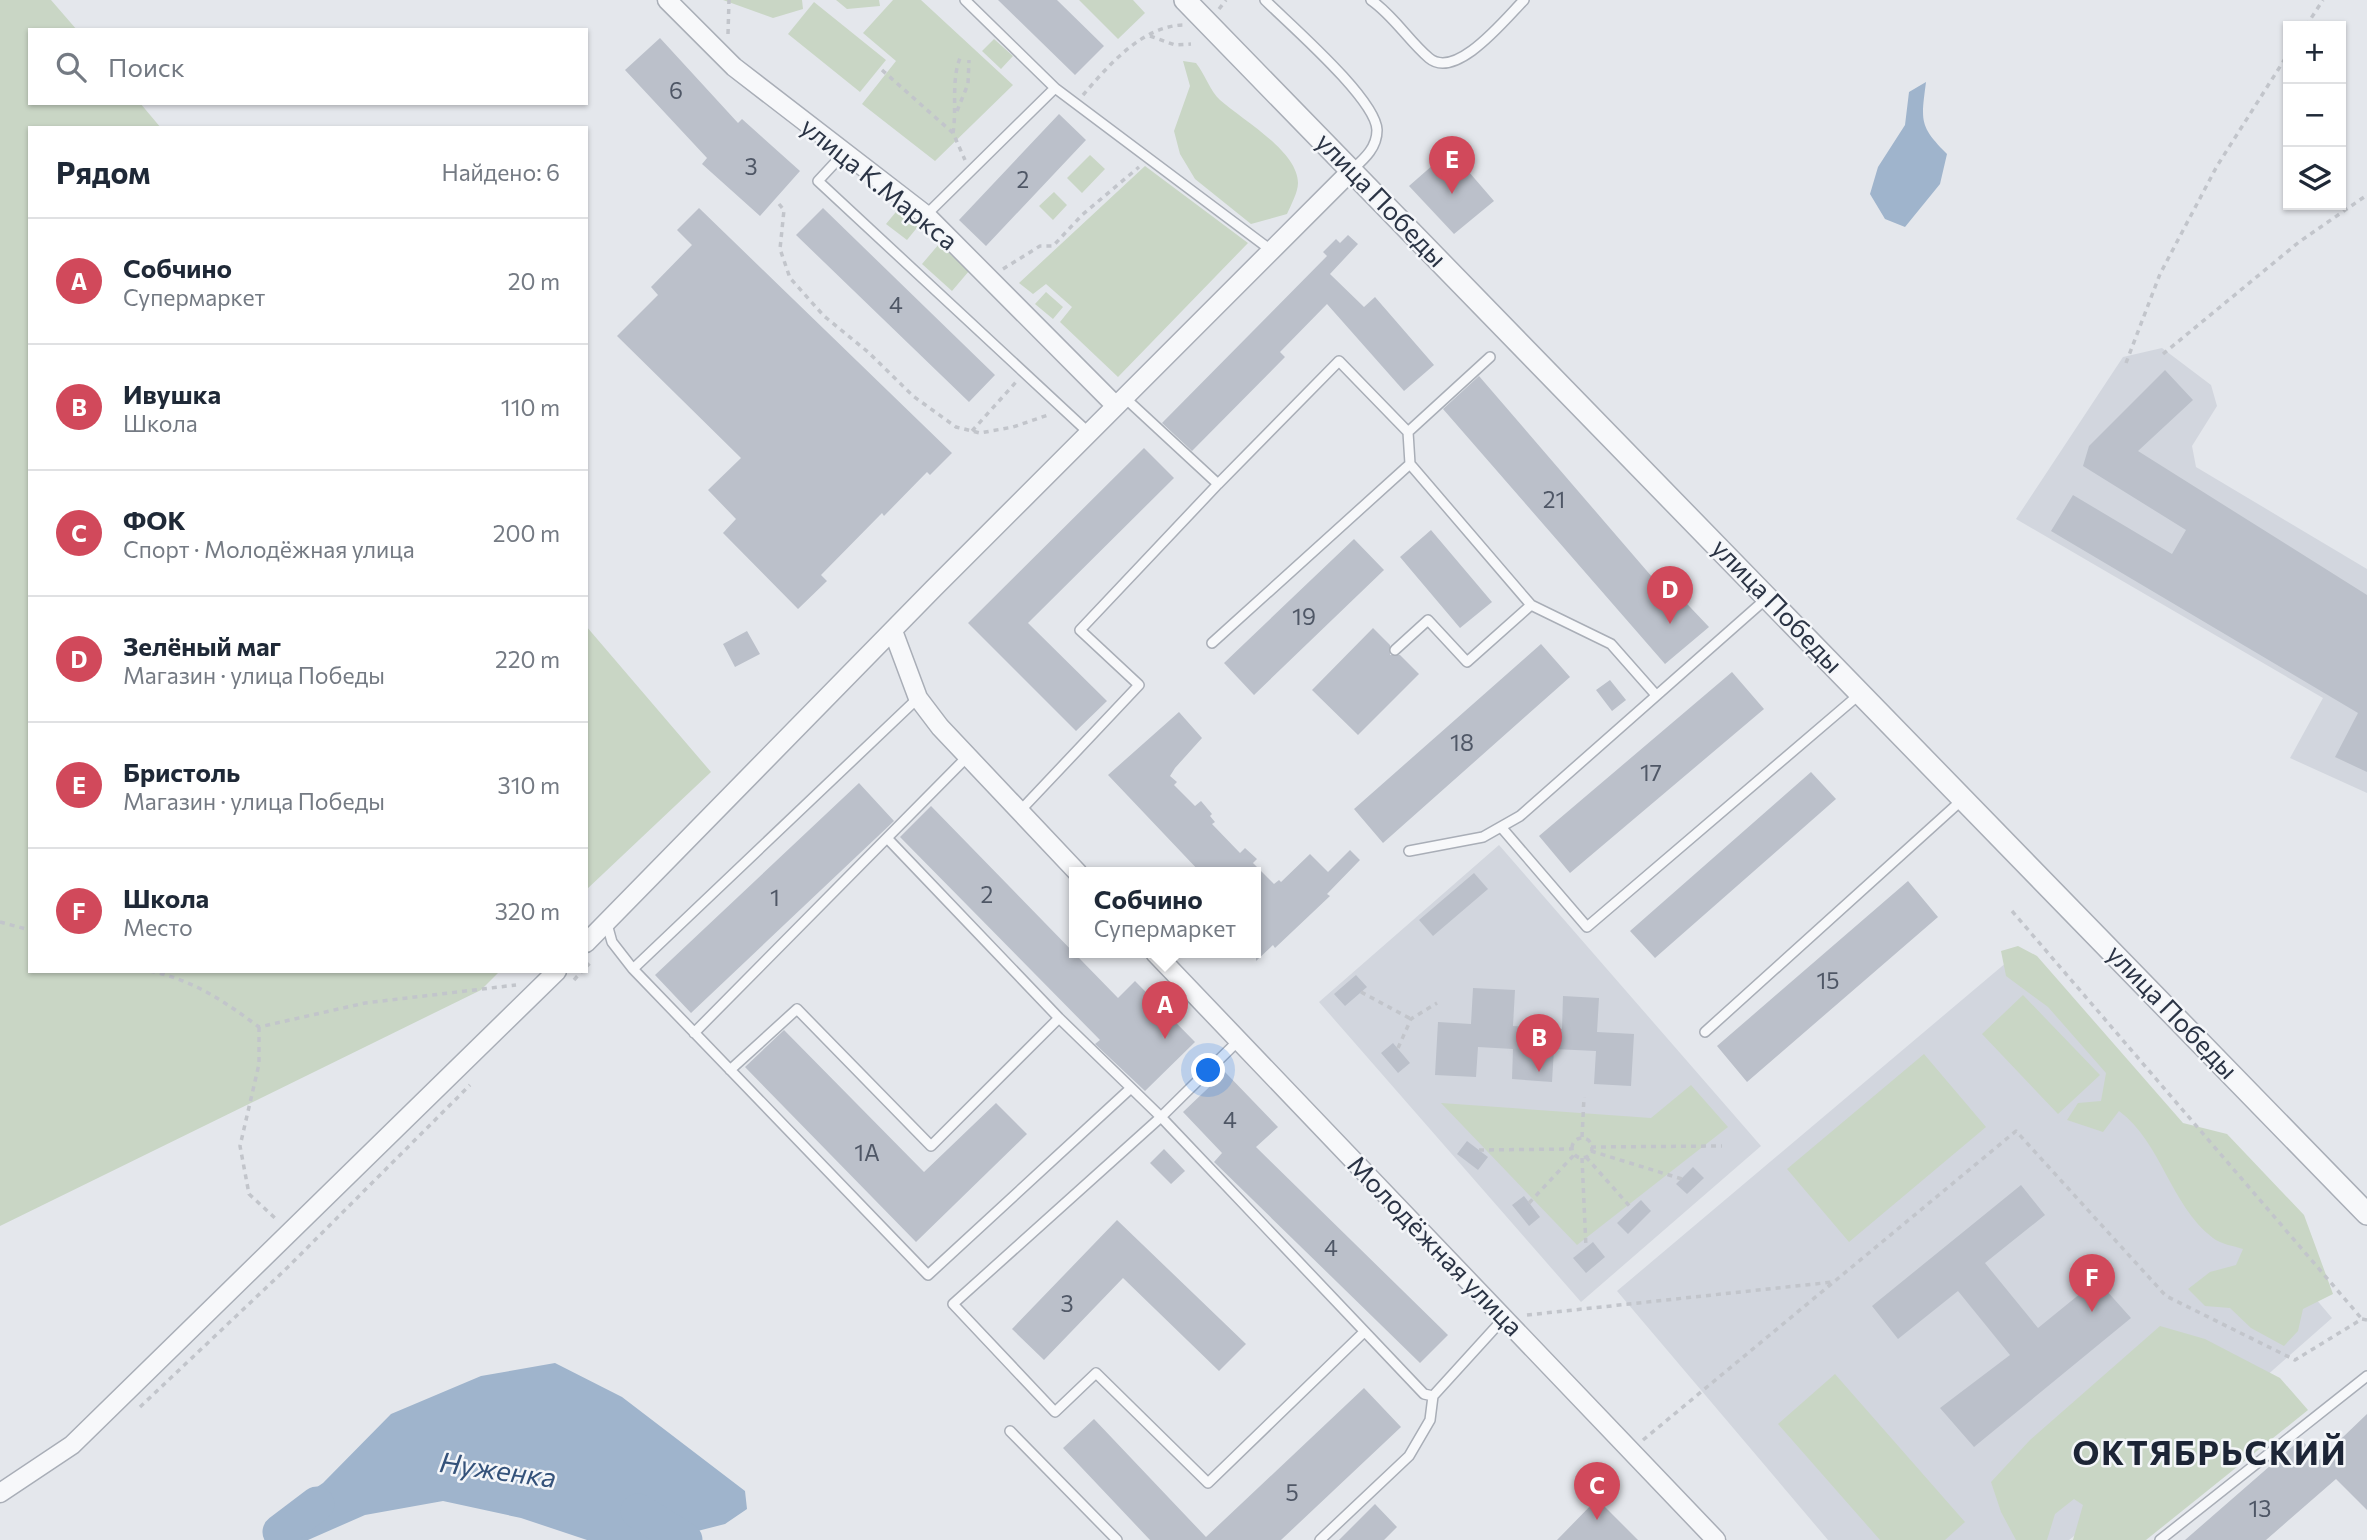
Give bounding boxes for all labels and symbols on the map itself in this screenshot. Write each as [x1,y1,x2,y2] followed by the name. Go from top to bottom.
[669,76,683,104] house number: 6
[795,110,965,256] street label: улица К.Маркса
[1310,125,1454,273] street label: улица Победы
[1429,136,1475,194] pin: E
[744,152,758,180] house number: 3
[1017,165,1029,193] house number: 2
[889,290,903,318] house number: 4
[1543,485,1565,513] house number: 21
[1706,531,1850,679] street label: улица Победы
[1647,566,1693,624] pin: D
[1292,602,1316,630] house number: 19
[1450,728,1474,756] house number: 18
[1640,758,1662,786] house number: 17
[981,880,993,908] house number: 2
[770,883,780,911] house number: 1
[2101,937,2245,1085] street label: улица Победы
[1816,966,1840,994] house number: 15
[1142,981,1188,1039] pin: A
[1516,1014,1562,1072] pin: B
[1191,1053,1225,1087] your location
[1223,1105,1237,1133] house number: 4
[854,1138,880,1166] house number: 1А
[1342,1149,1530,1341] street label: Молодёжная улица
[1324,1233,1338,1261] house number: 4
[2069,1254,2115,1312] pin: F
[1060,1289,1074,1317] house number: 3
[2072,1431,2348,1472] district label: ОКТЯБРЬСКИЙ
[438,1444,559,1494] water label: Нуженка
[1574,1462,1620,1520] pin: C
[1285,1478,1299,1506] house number: 5
[2249,1494,2271,1522] house number: 13

